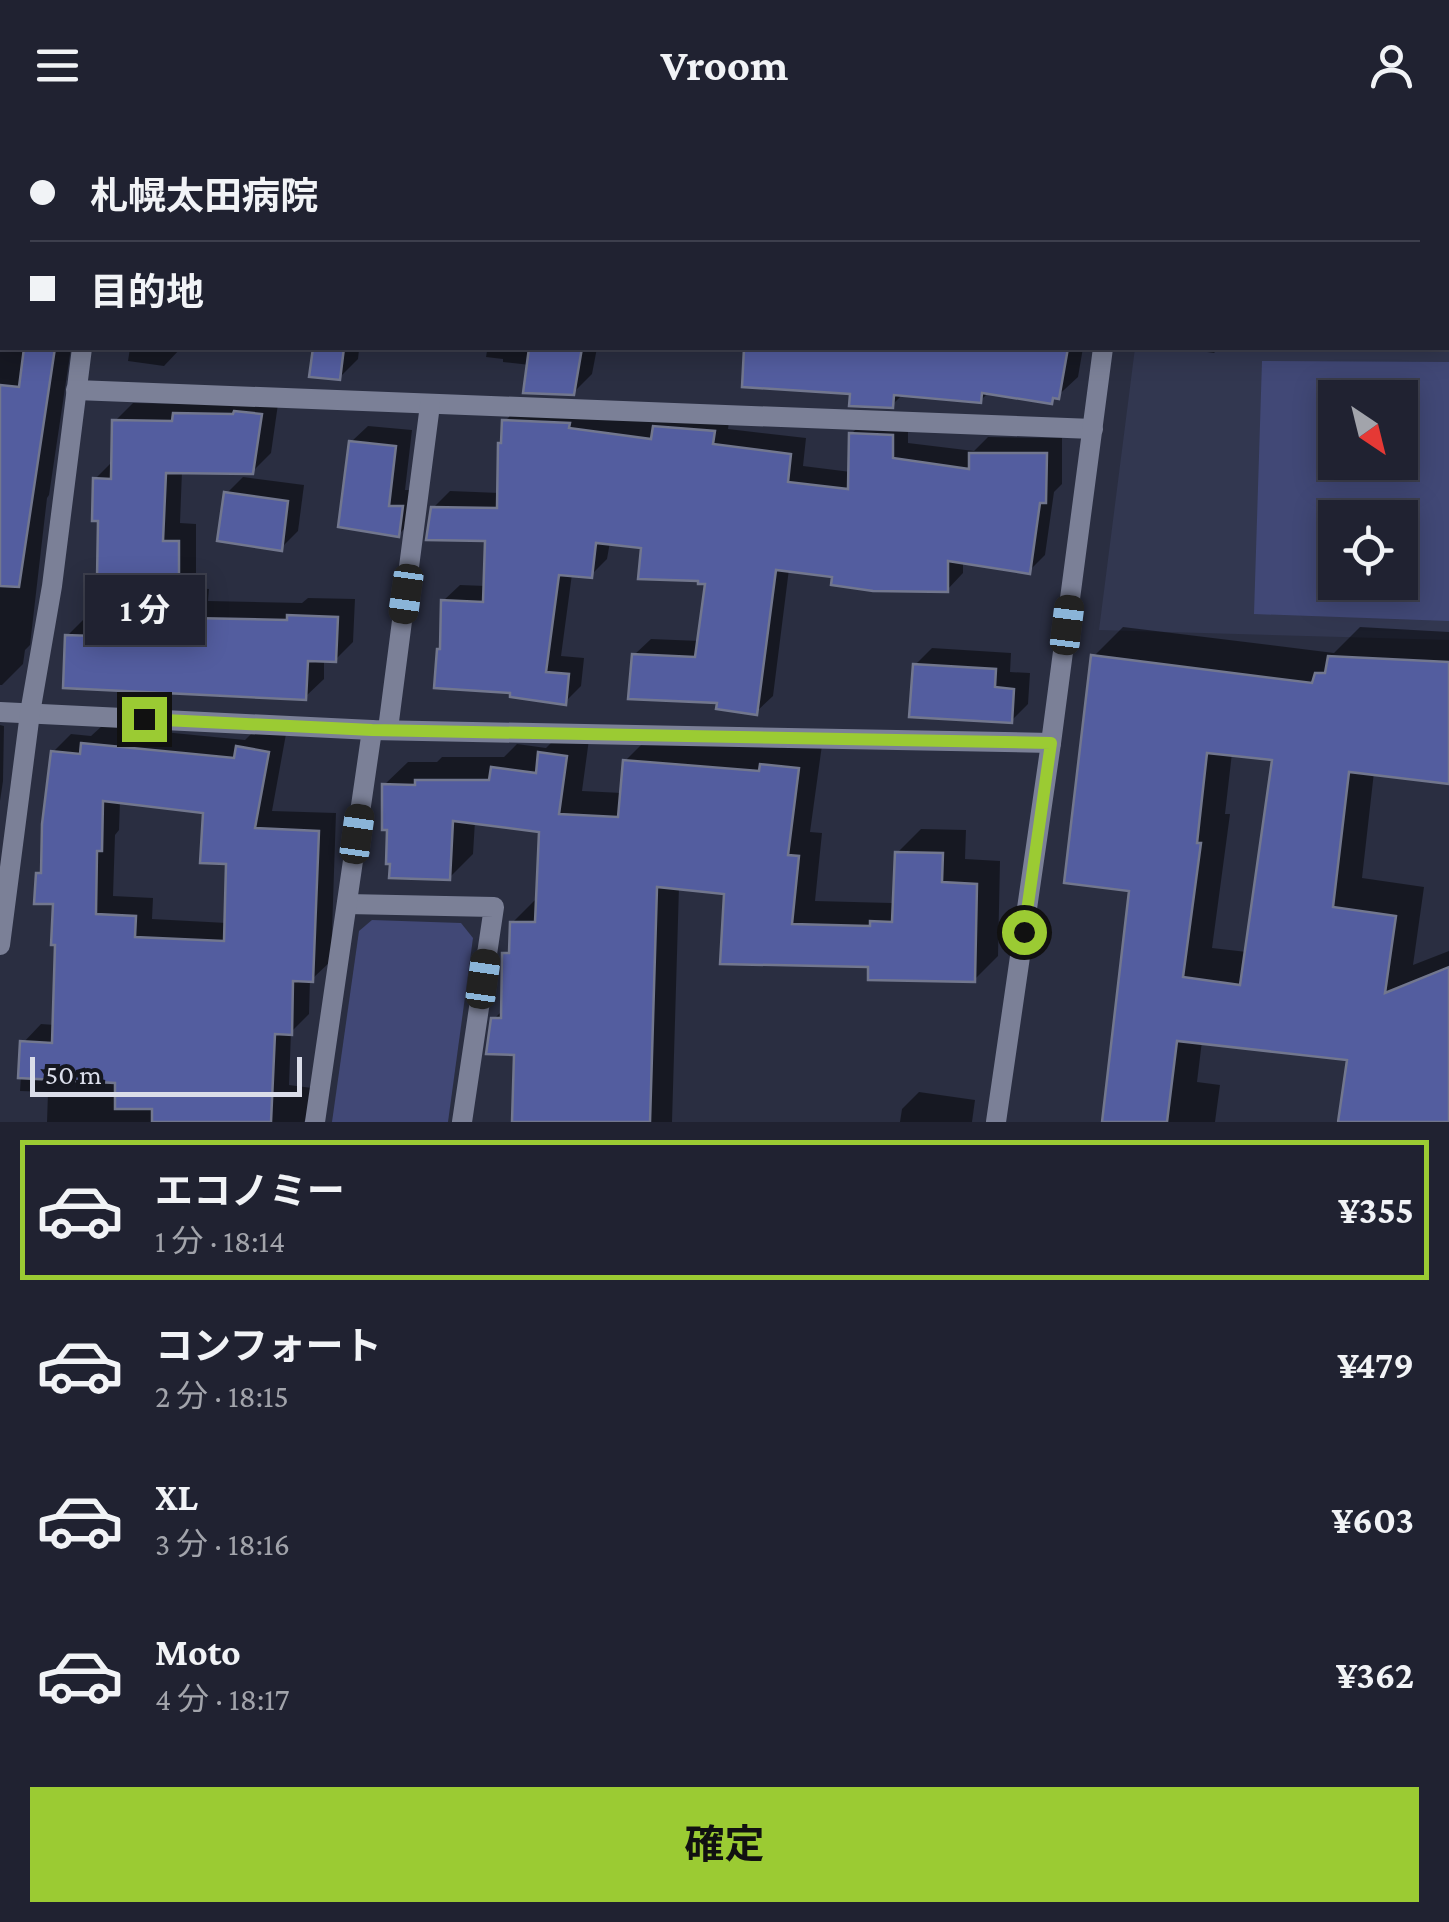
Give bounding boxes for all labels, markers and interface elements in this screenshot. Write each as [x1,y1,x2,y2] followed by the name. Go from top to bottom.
[30,38,85,93] icon: menu
[1364,38,1419,93] icon: person
[661,40,788,90] text: Vroom
[90,175,318,217] text: 札幌太田病院
[90,271,204,313] text: 目的地
[1318,380,1418,480] north arrow
[1318,380,1418,600] map controls
[1318,500,1418,600] button: locate
[387,562,425,626] car
[84,574,204,644] callout: 1 分
[120,592,170,628] text: 1 分
[1048,593,1086,657] car
[122,697,167,742] route end
[338,802,376,866] car
[1002,910,1047,955] route start
[464,947,502,1011] car
[30,1052,302,1096] scale bar
[45,1059,102,1090] text: 50 m
[35,1165,125,1255] icon: car
[155,1170,345,1212] text: エコノミー
[1338,1189,1414,1231] text: ¥355
[155,1223,285,1259] text: 1 分 · 18:14
[35,1320,125,1410] icon: car
[155,1325,382,1367] text: コンフォート
[1337,1344,1414,1386] text: ¥479
[155,1378,289,1414] text: 2 分 · 18:15
[35,1475,125,1565] icon: car
[155,1476,198,1518] text: XL
[1331,1499,1414,1541] text: ¥603
[155,1526,290,1562] text: 3 分 · 18:16
[35,1630,125,1720] icon: car
[155,1631,241,1673] text: Moto
[1336,1654,1414,1696] text: ¥362
[155,1681,290,1717] text: 4 分 · 18:17
[30,1787,1419,1902] button: 確定

